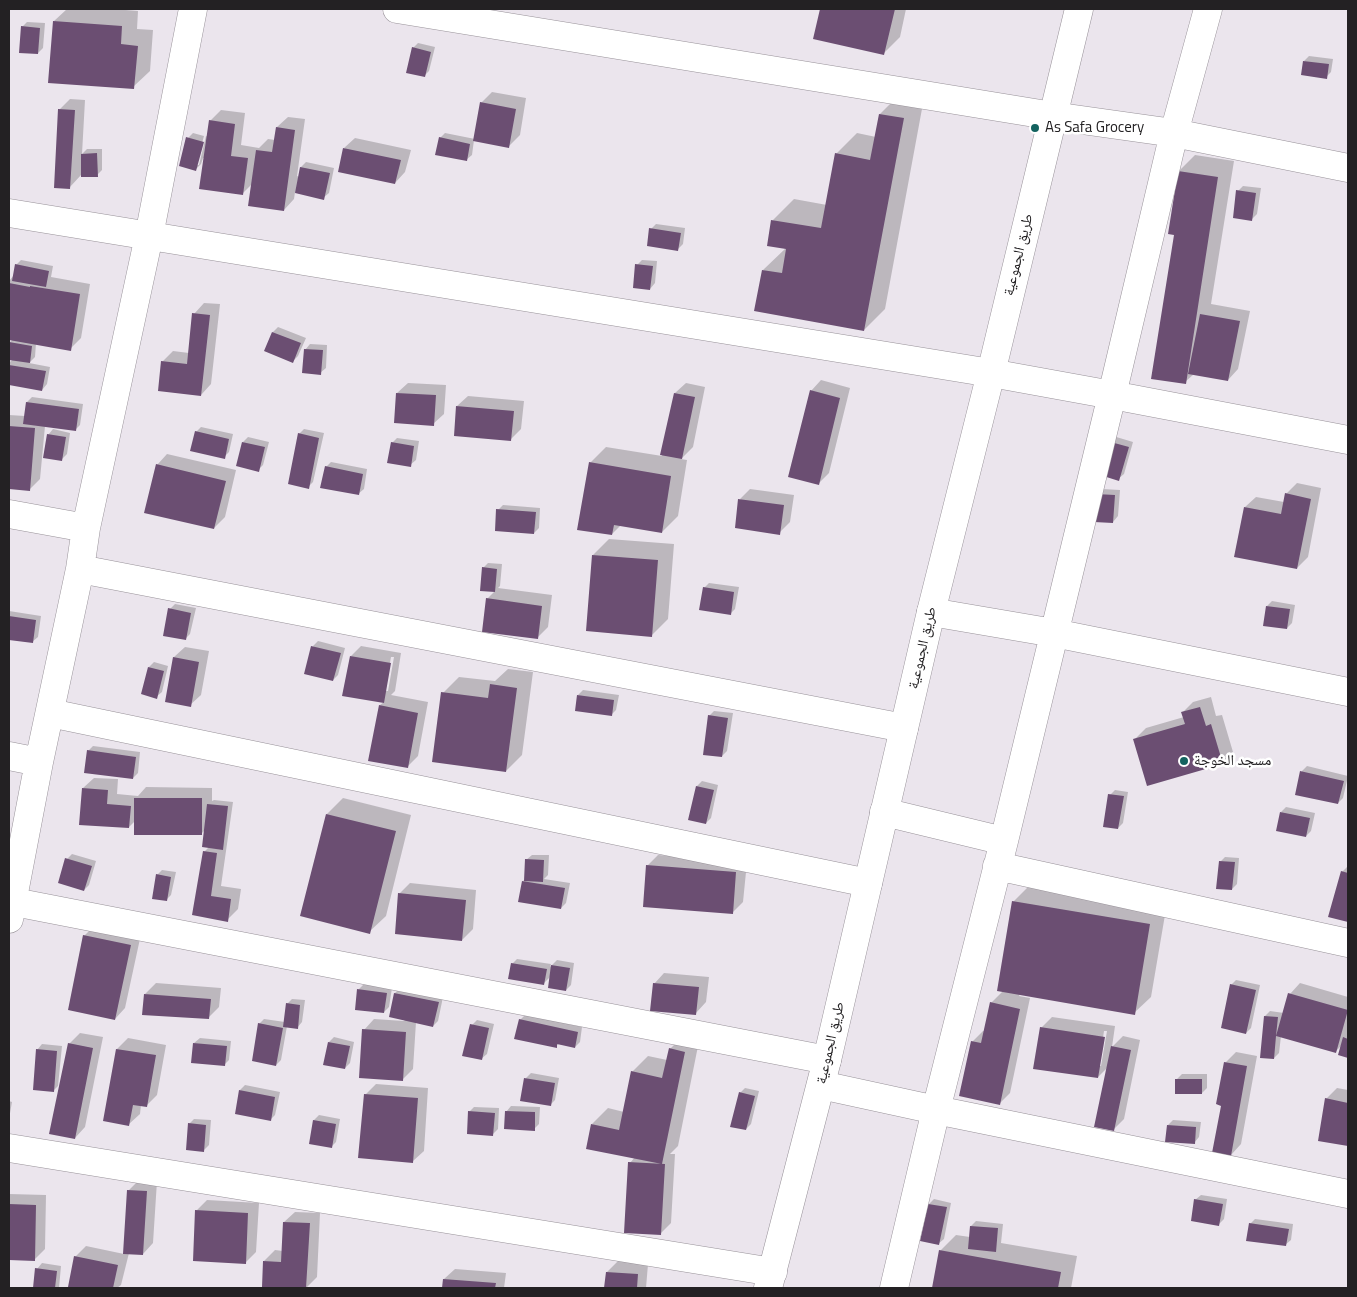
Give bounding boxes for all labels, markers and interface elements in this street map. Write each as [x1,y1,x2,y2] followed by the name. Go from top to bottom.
[1045,119,1144,137] place label: As Safa Grocery
[1029,122,1041,134] marker: As Safa Grocery
[1000,212,1038,298] street label: طريق الجموعية
[905,605,941,691] street label: طريق الجموعية
[1194,752,1271,770] place label: مسجد الخوجة
[1178,755,1190,767] marker: مسجد الخوجة
[813,1000,849,1086] street label: طريق الجموعية

